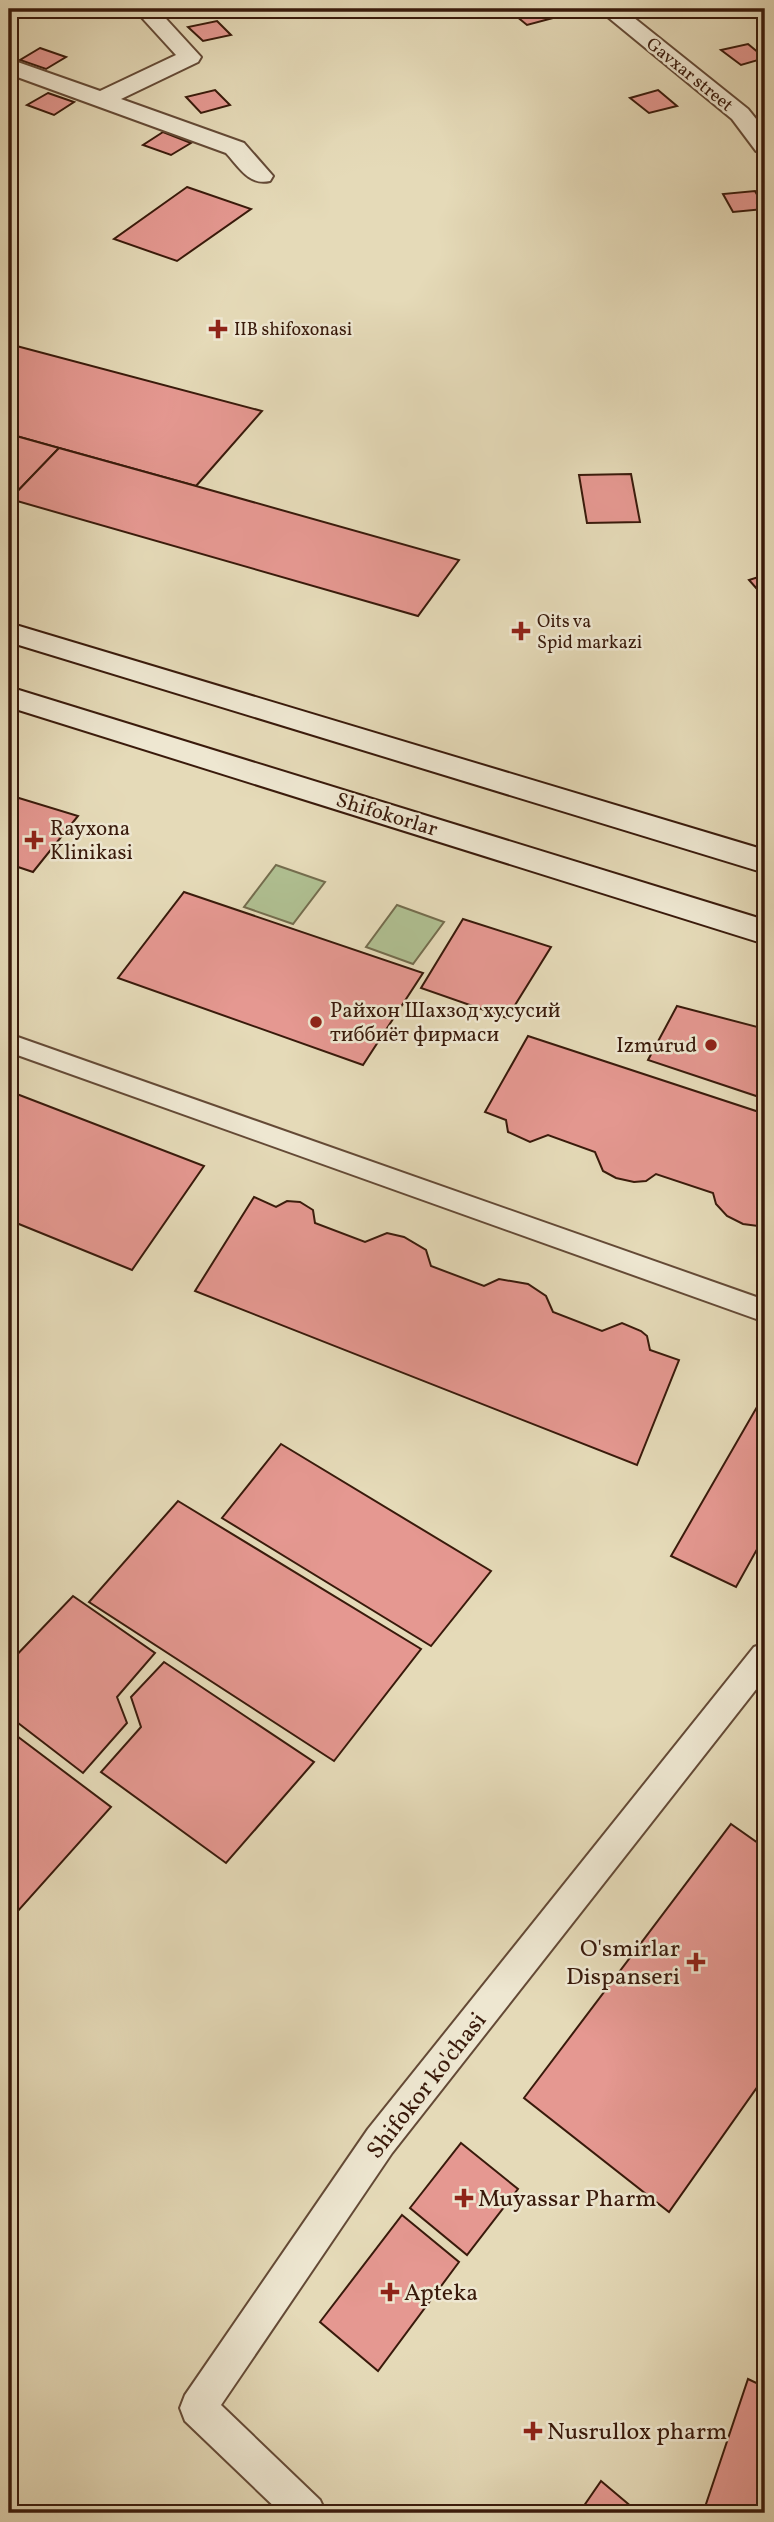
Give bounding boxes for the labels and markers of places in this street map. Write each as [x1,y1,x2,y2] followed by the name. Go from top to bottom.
[234,318,352,343] place label: IIB shifoxonasi
[208,319,228,339] marker: IIB shifoxonasi
[537,610,642,656] place label: Oits va Spid markazi
[511,621,531,641] marker: Oits va Spid markazi
[50,815,133,868] place label: Rayxona Klinikasi
[24,830,44,850] marker: Rayxona Klinikasi
[330,997,561,1050] place label: Райхон Шахзод хусусий тиббиёт фирмаси
[308,1014,324,1030] marker: Райхон Шахзод хусусий тиббиёт фирмаси
[616,1032,697,1061] place label: Izmurud
[703,1037,719,1053] marker: Izmurud
[566,1933,680,1995] place label: O'smirlar Dispanseri
[686,1952,706,1972] marker: O'smirlar Dispanseri
[478,2183,656,2217] place label: Muyassar Pharm
[456,2190,472,2206] marker: Muyassar Pharm
[404,2277,478,2311] place label: Apteka
[382,2284,398,2300] marker: Apteka
[547,2416,727,2450] place label: Nusrullox pharm
[525,2423,541,2439] marker: Nusrullox pharm

